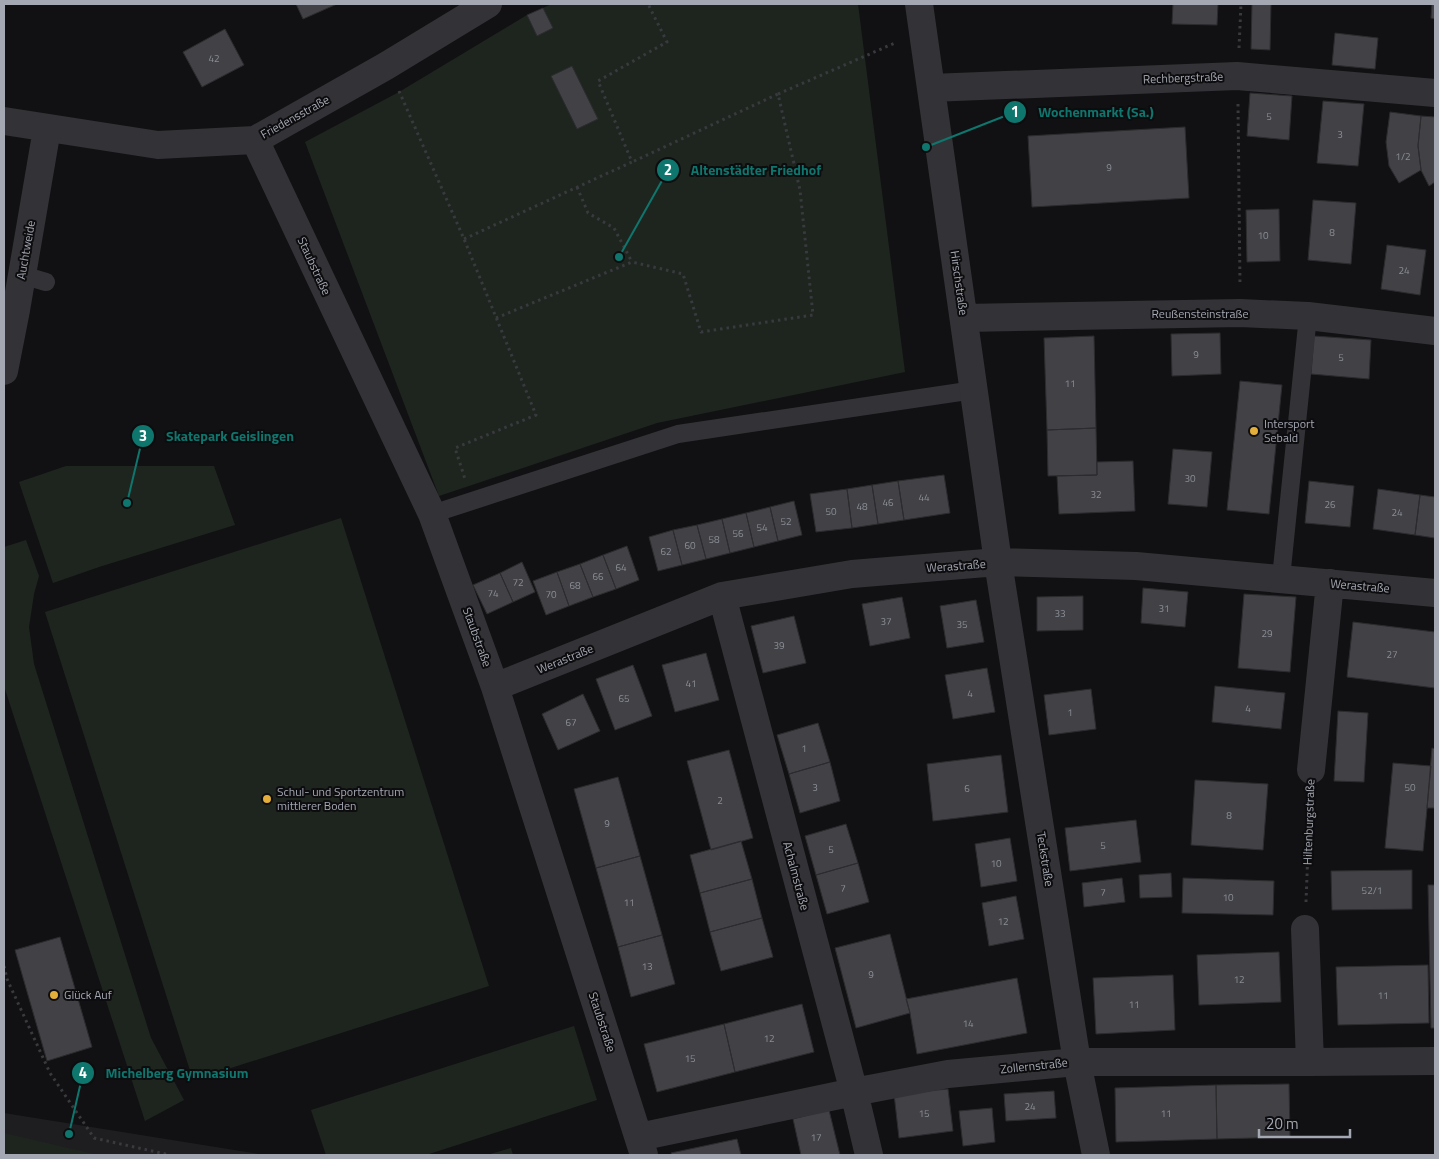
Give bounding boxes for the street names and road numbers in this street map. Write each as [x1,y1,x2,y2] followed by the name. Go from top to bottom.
[1142,67,1224,88] street label: Rechbergstraße
[257,90,333,143] street label: Friedensstraße
[11,219,40,281] street label: Auchtweide
[293,234,336,298] street label: Staubstraße
[946,249,973,316] street label: Hirschstraße
[1152,304,1248,323] street label: Reußensteinstraße
[926,554,986,577] street label: Werastraße
[1330,573,1391,598] street label: Werastraße
[458,604,497,669] street label: Staubstraße
[534,639,596,678] street label: Werastraße
[1298,779,1319,865] street label: Hiltenburgstraße
[1032,830,1059,888] street label: Teckstraße
[778,839,815,912] street label: Achalmstraße
[584,989,621,1054] street label: Staubstraße
[999,1053,1069,1078] street label: Zollernstraße

